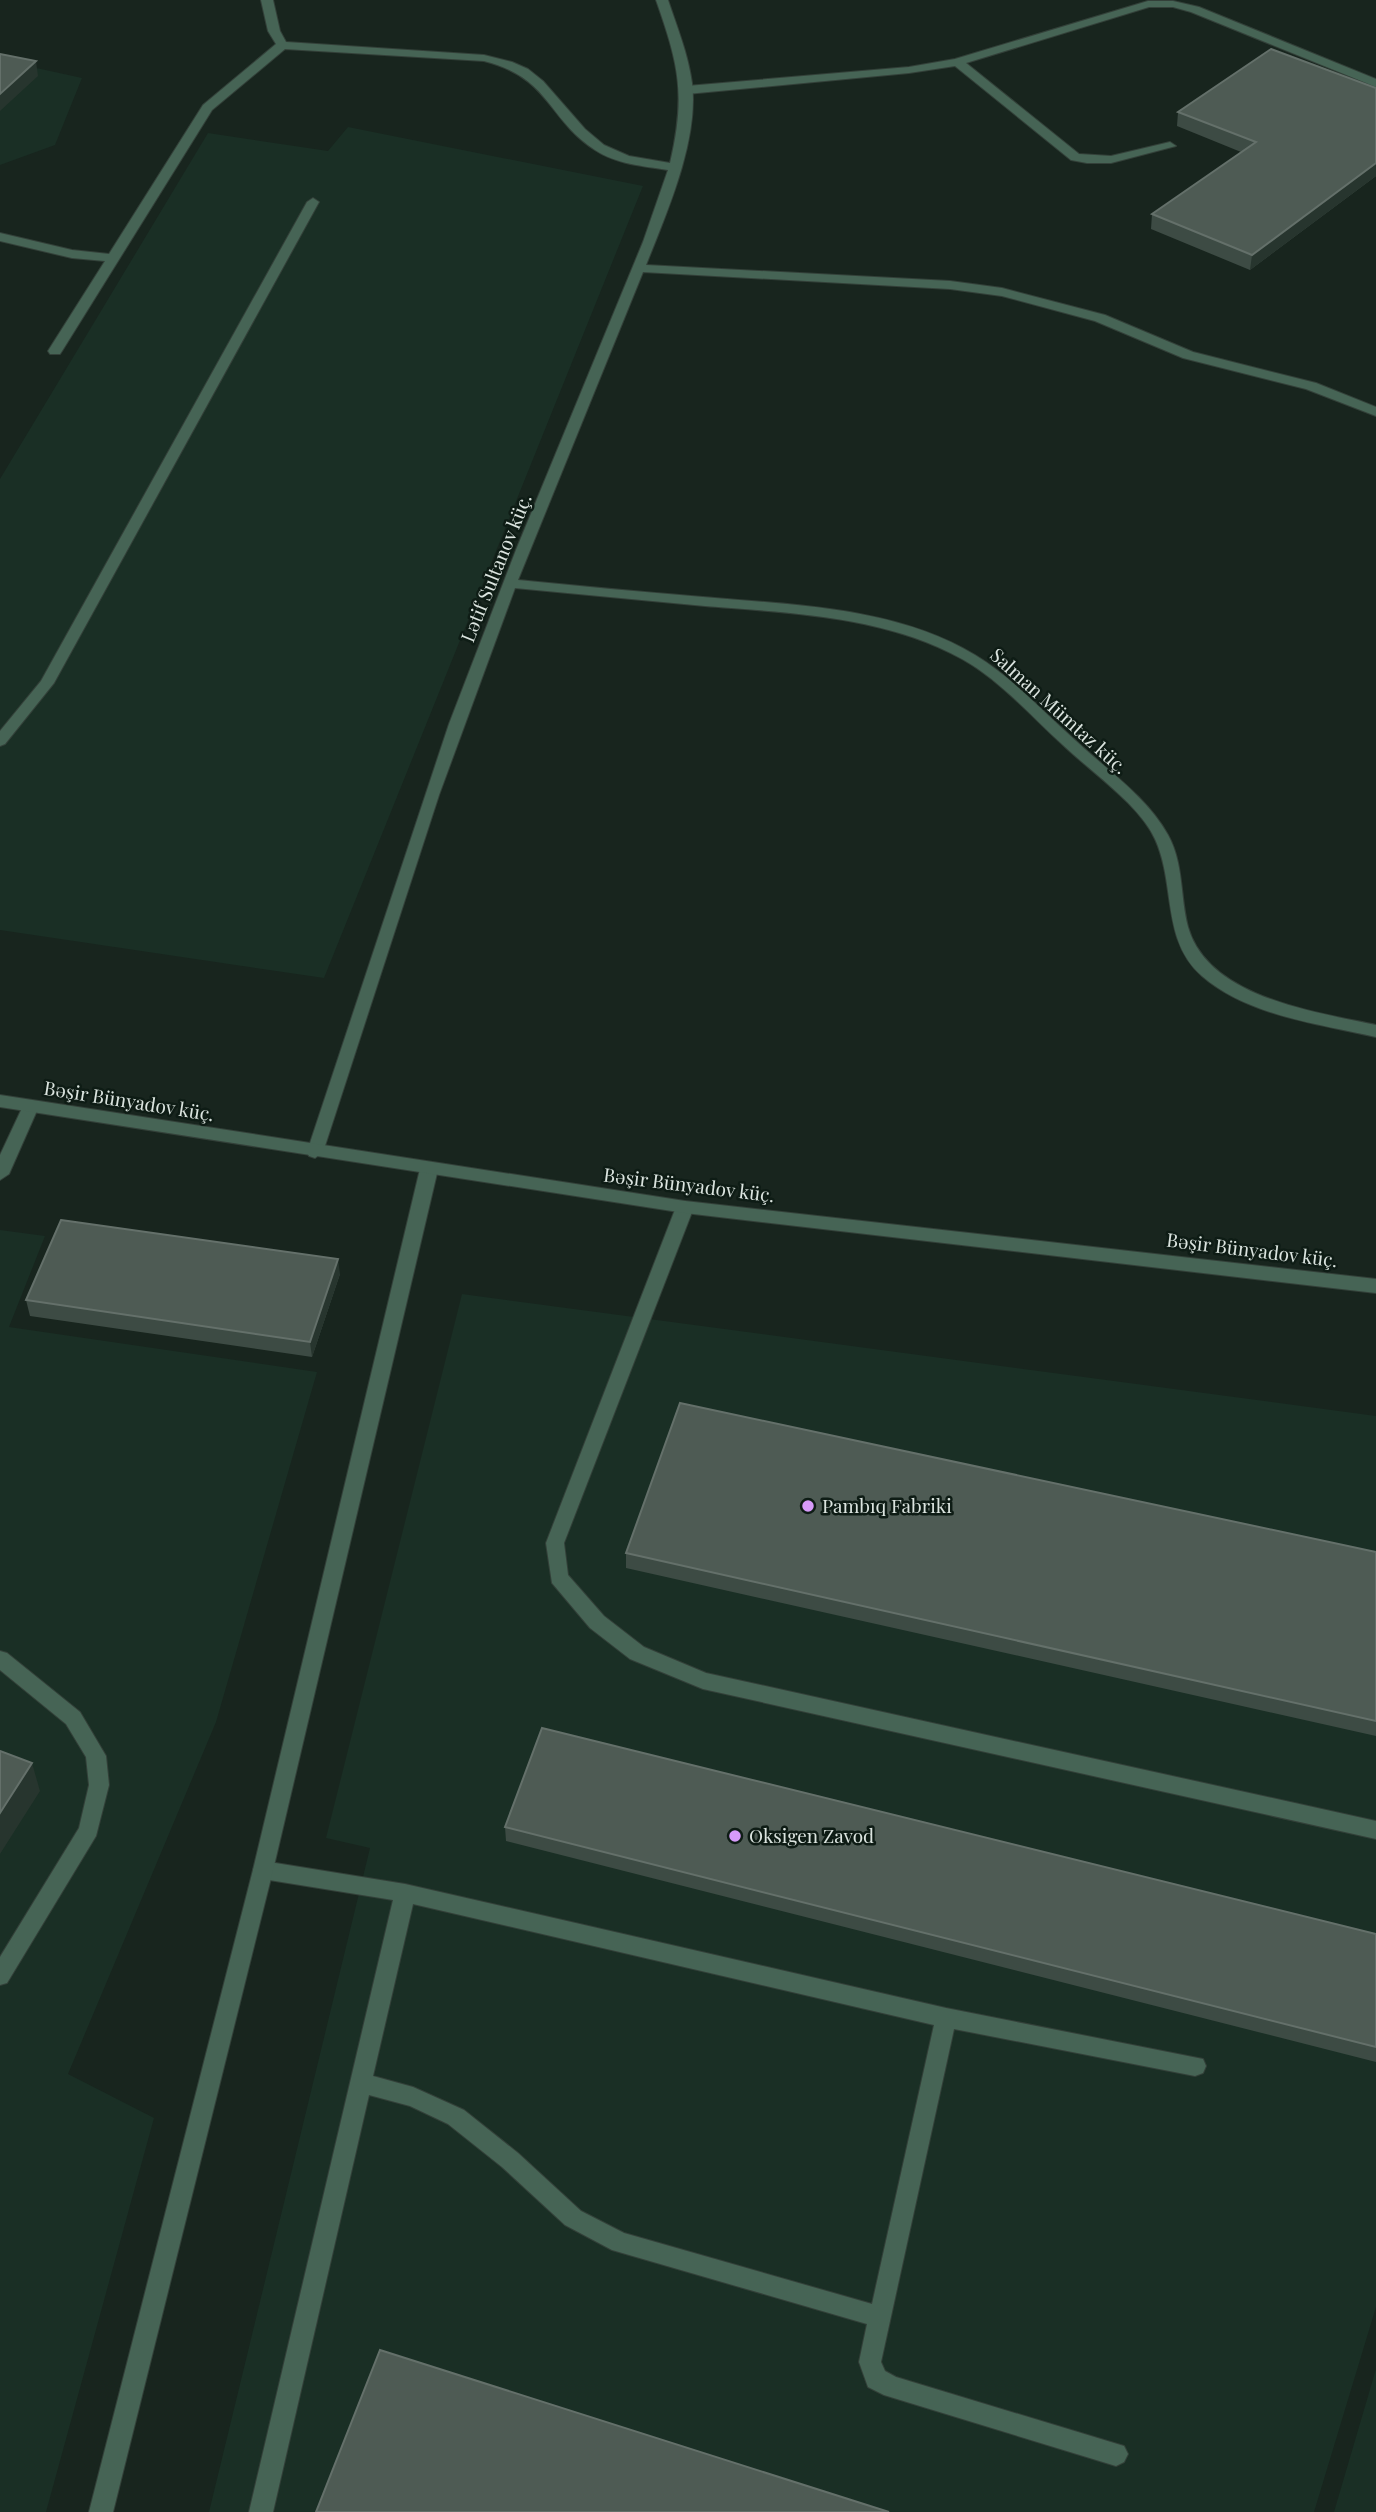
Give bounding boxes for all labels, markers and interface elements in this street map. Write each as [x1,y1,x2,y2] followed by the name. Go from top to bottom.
[453,490,537,646] street label: Lətif Sultanov küç.
[985,641,1134,779] street label: Salman Mümtaz küç.
[42,1074,216,1126] street label: Bəşir Bünyadov küç.
[602,1161,776,1207] street label: Bəşir Bünyadov küç.
[1165,1226,1339,1272] street label: Bəşir Bünyadov küç.
[822,1492,952,1518] place label: Pambıq Fabriki
[800,1498,816,1514] marker: Pambıq Fabriki
[749,1822,874,1848] place label: Oksigen Zavod
[727,1828,743,1844] marker: Oksigen Zavod

